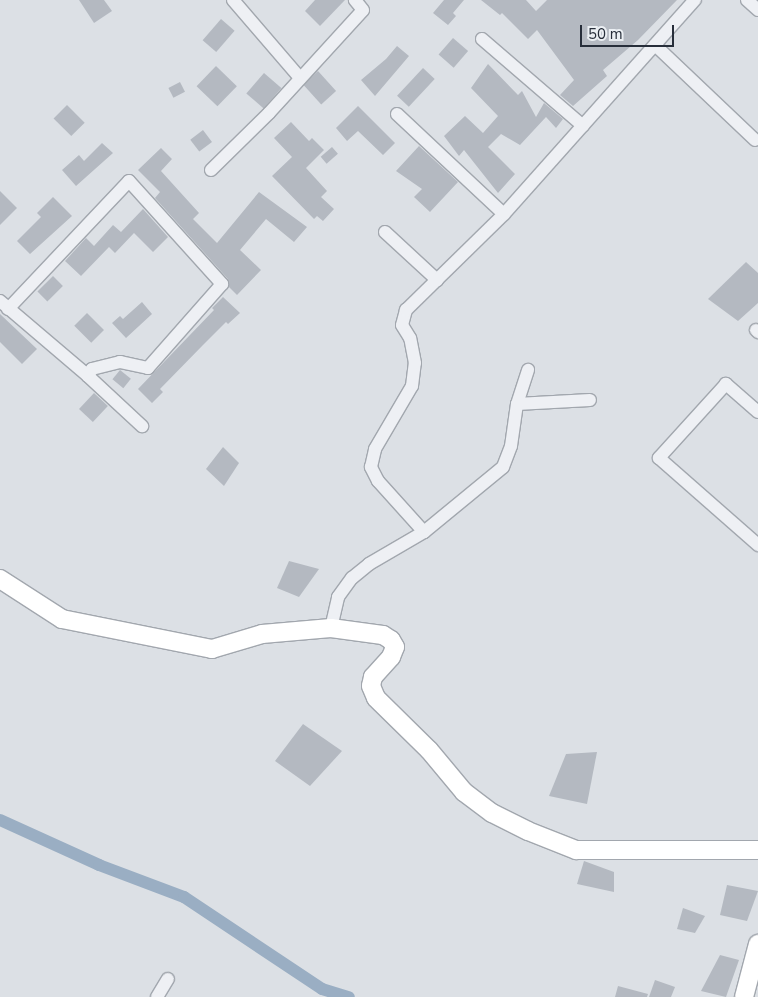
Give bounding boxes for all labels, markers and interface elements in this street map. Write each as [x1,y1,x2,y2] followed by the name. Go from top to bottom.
[583,15,677,47] scale bar
[588,24,623,44] text: 50 m

